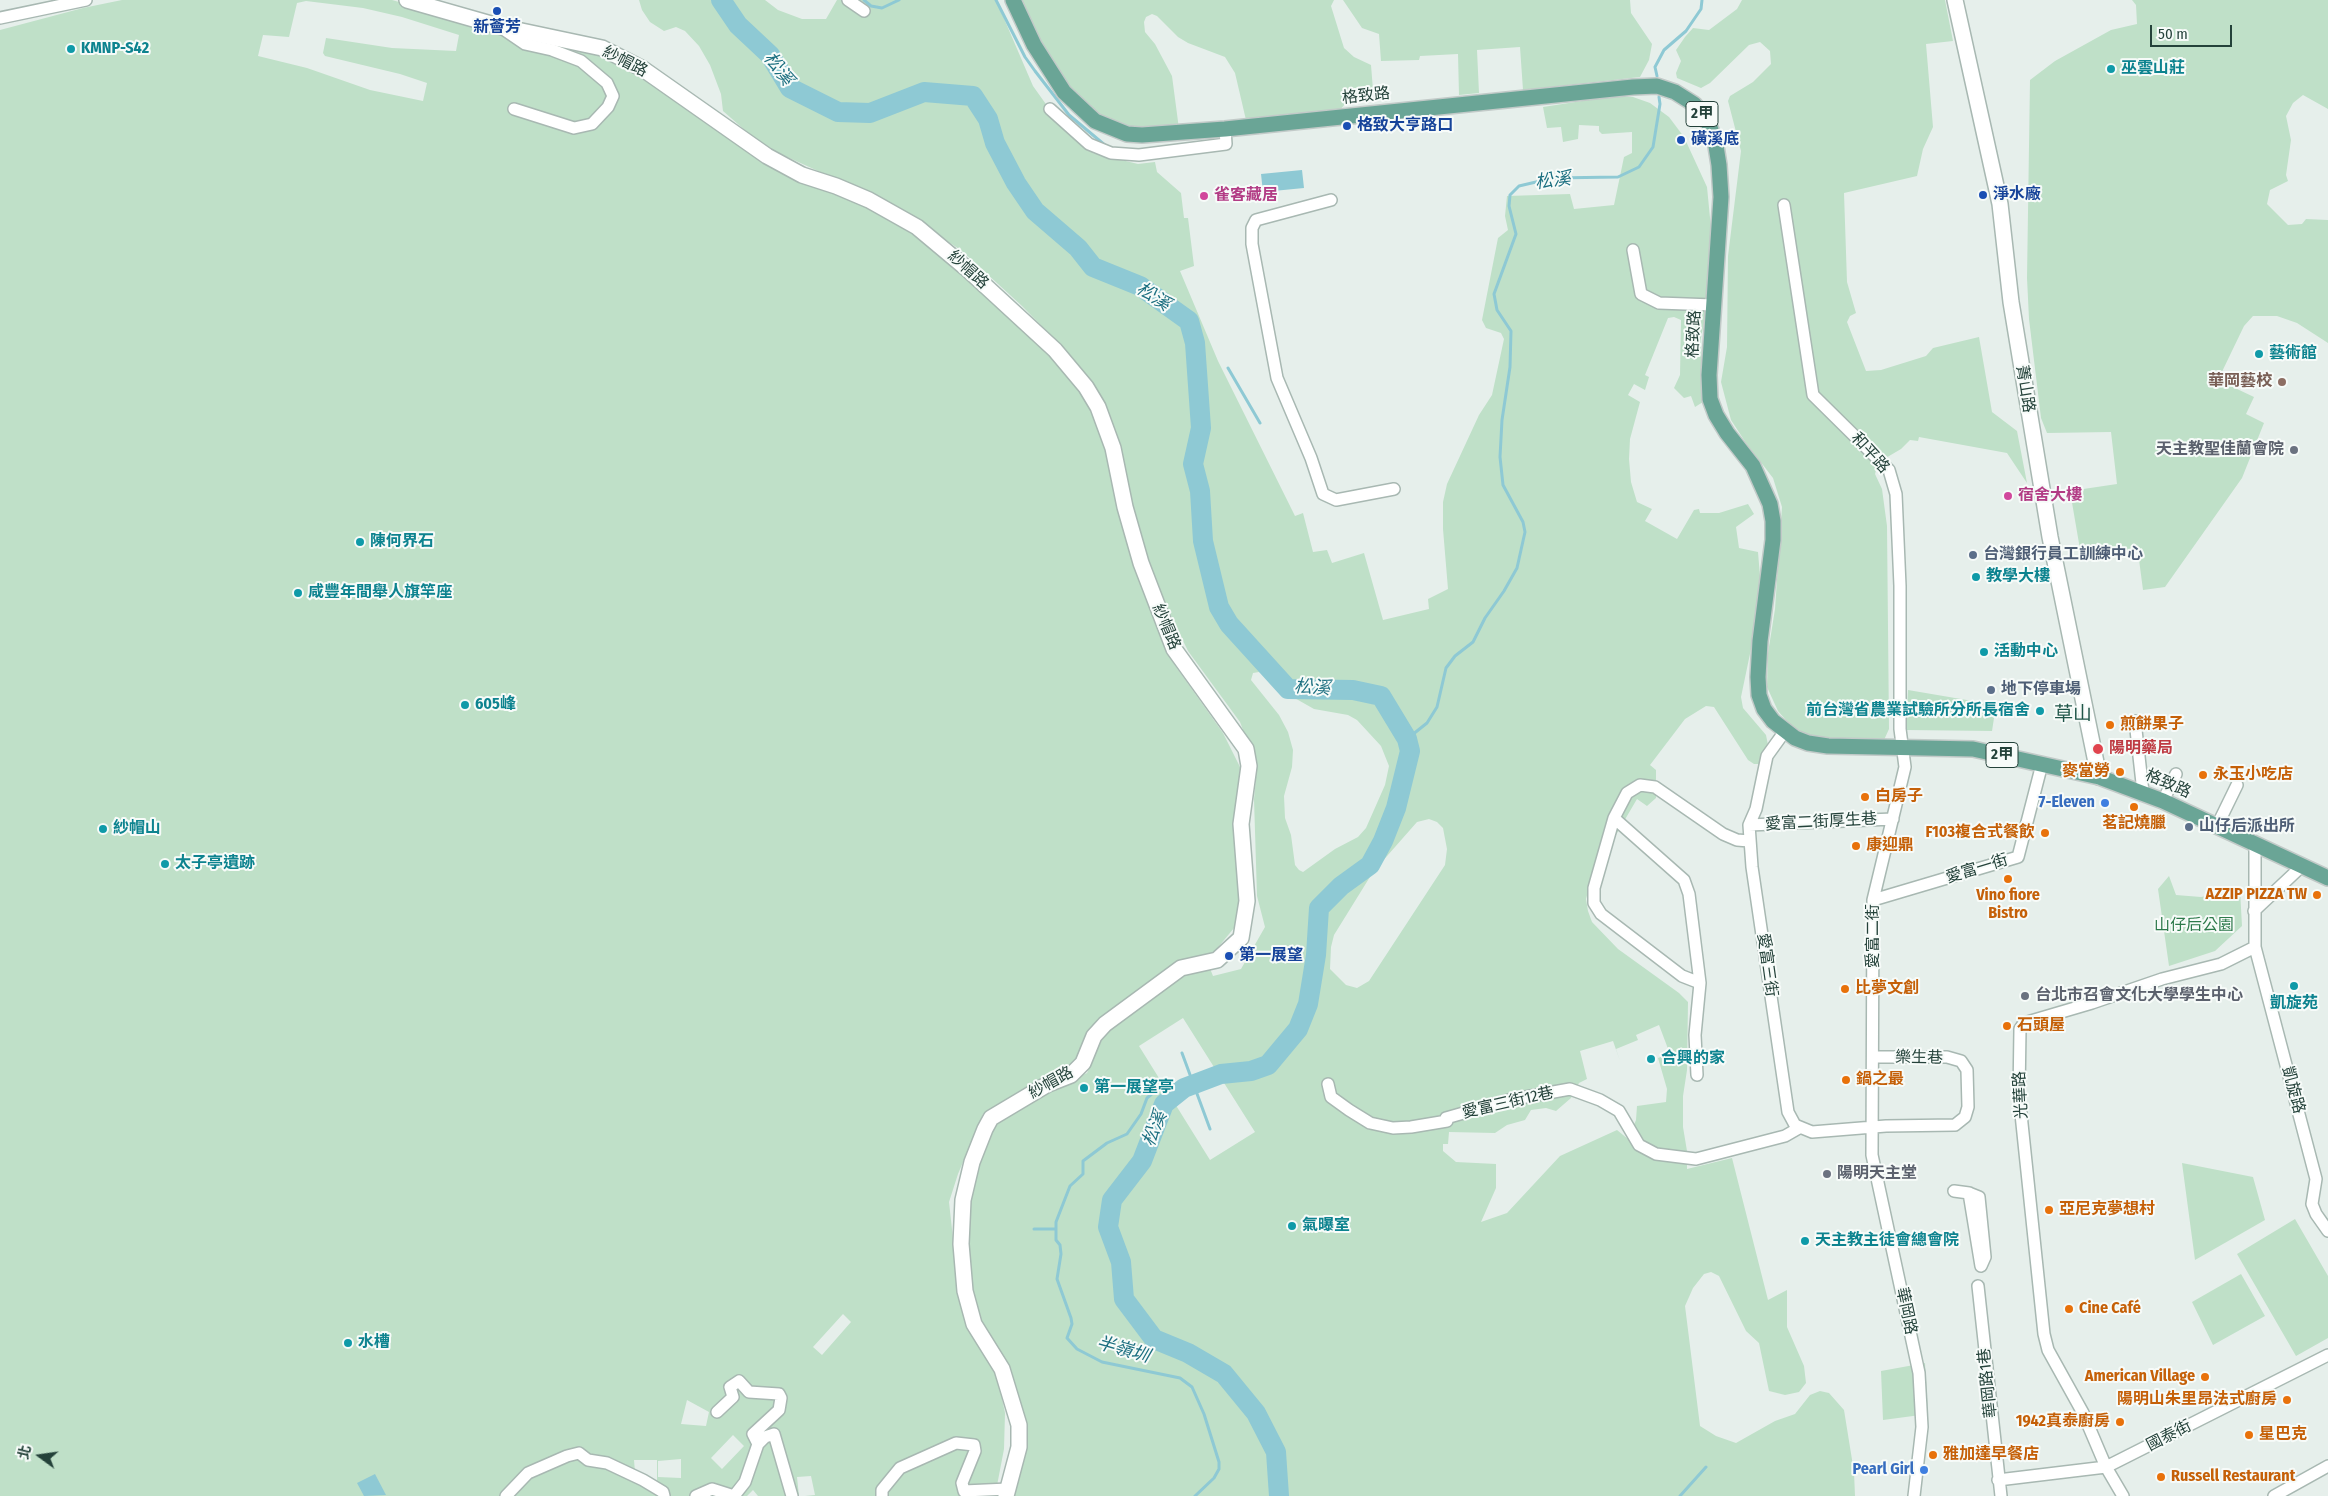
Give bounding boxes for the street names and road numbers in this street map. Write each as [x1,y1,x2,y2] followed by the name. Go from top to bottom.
[599,43,651,81] street label: 紗帽路
[1341,84,1391,108] street label: 格致路
[1686,102,1718,126] road number: 2甲
[944,247,992,293] street label: 紗帽路
[1683,310,1705,358] street label: 格致路
[2012,364,2038,414] street label: 菁山路
[1847,429,1893,477] street label: 和平路
[1148,601,1184,653] street label: 紗帽路
[1986,742,2018,768] road number: 2甲
[2142,765,2194,803] street label: 格致路
[1765,809,1877,835] street label: 愛富二街厚生巷
[1944,850,2010,888] street label: 愛富一街
[1864,904,1884,968] street label: 愛富二街
[1753,932,1781,998] street label: 愛富三街
[1895,1048,1943,1068] street label: 樂生巷
[1025,1063,1077,1103] street label: 紗帽路
[2278,1064,2308,1116] street label: 凱旋路
[2010,1071,2032,1119] street label: 光華路
[1460,1083,1556,1123] street label: 愛富三街12巷
[1892,1286,1920,1336] street label: 華岡路
[1975,1347,2001,1419] street label: 華岡路1巷
[2143,1417,2195,1455] street label: 國泰街

